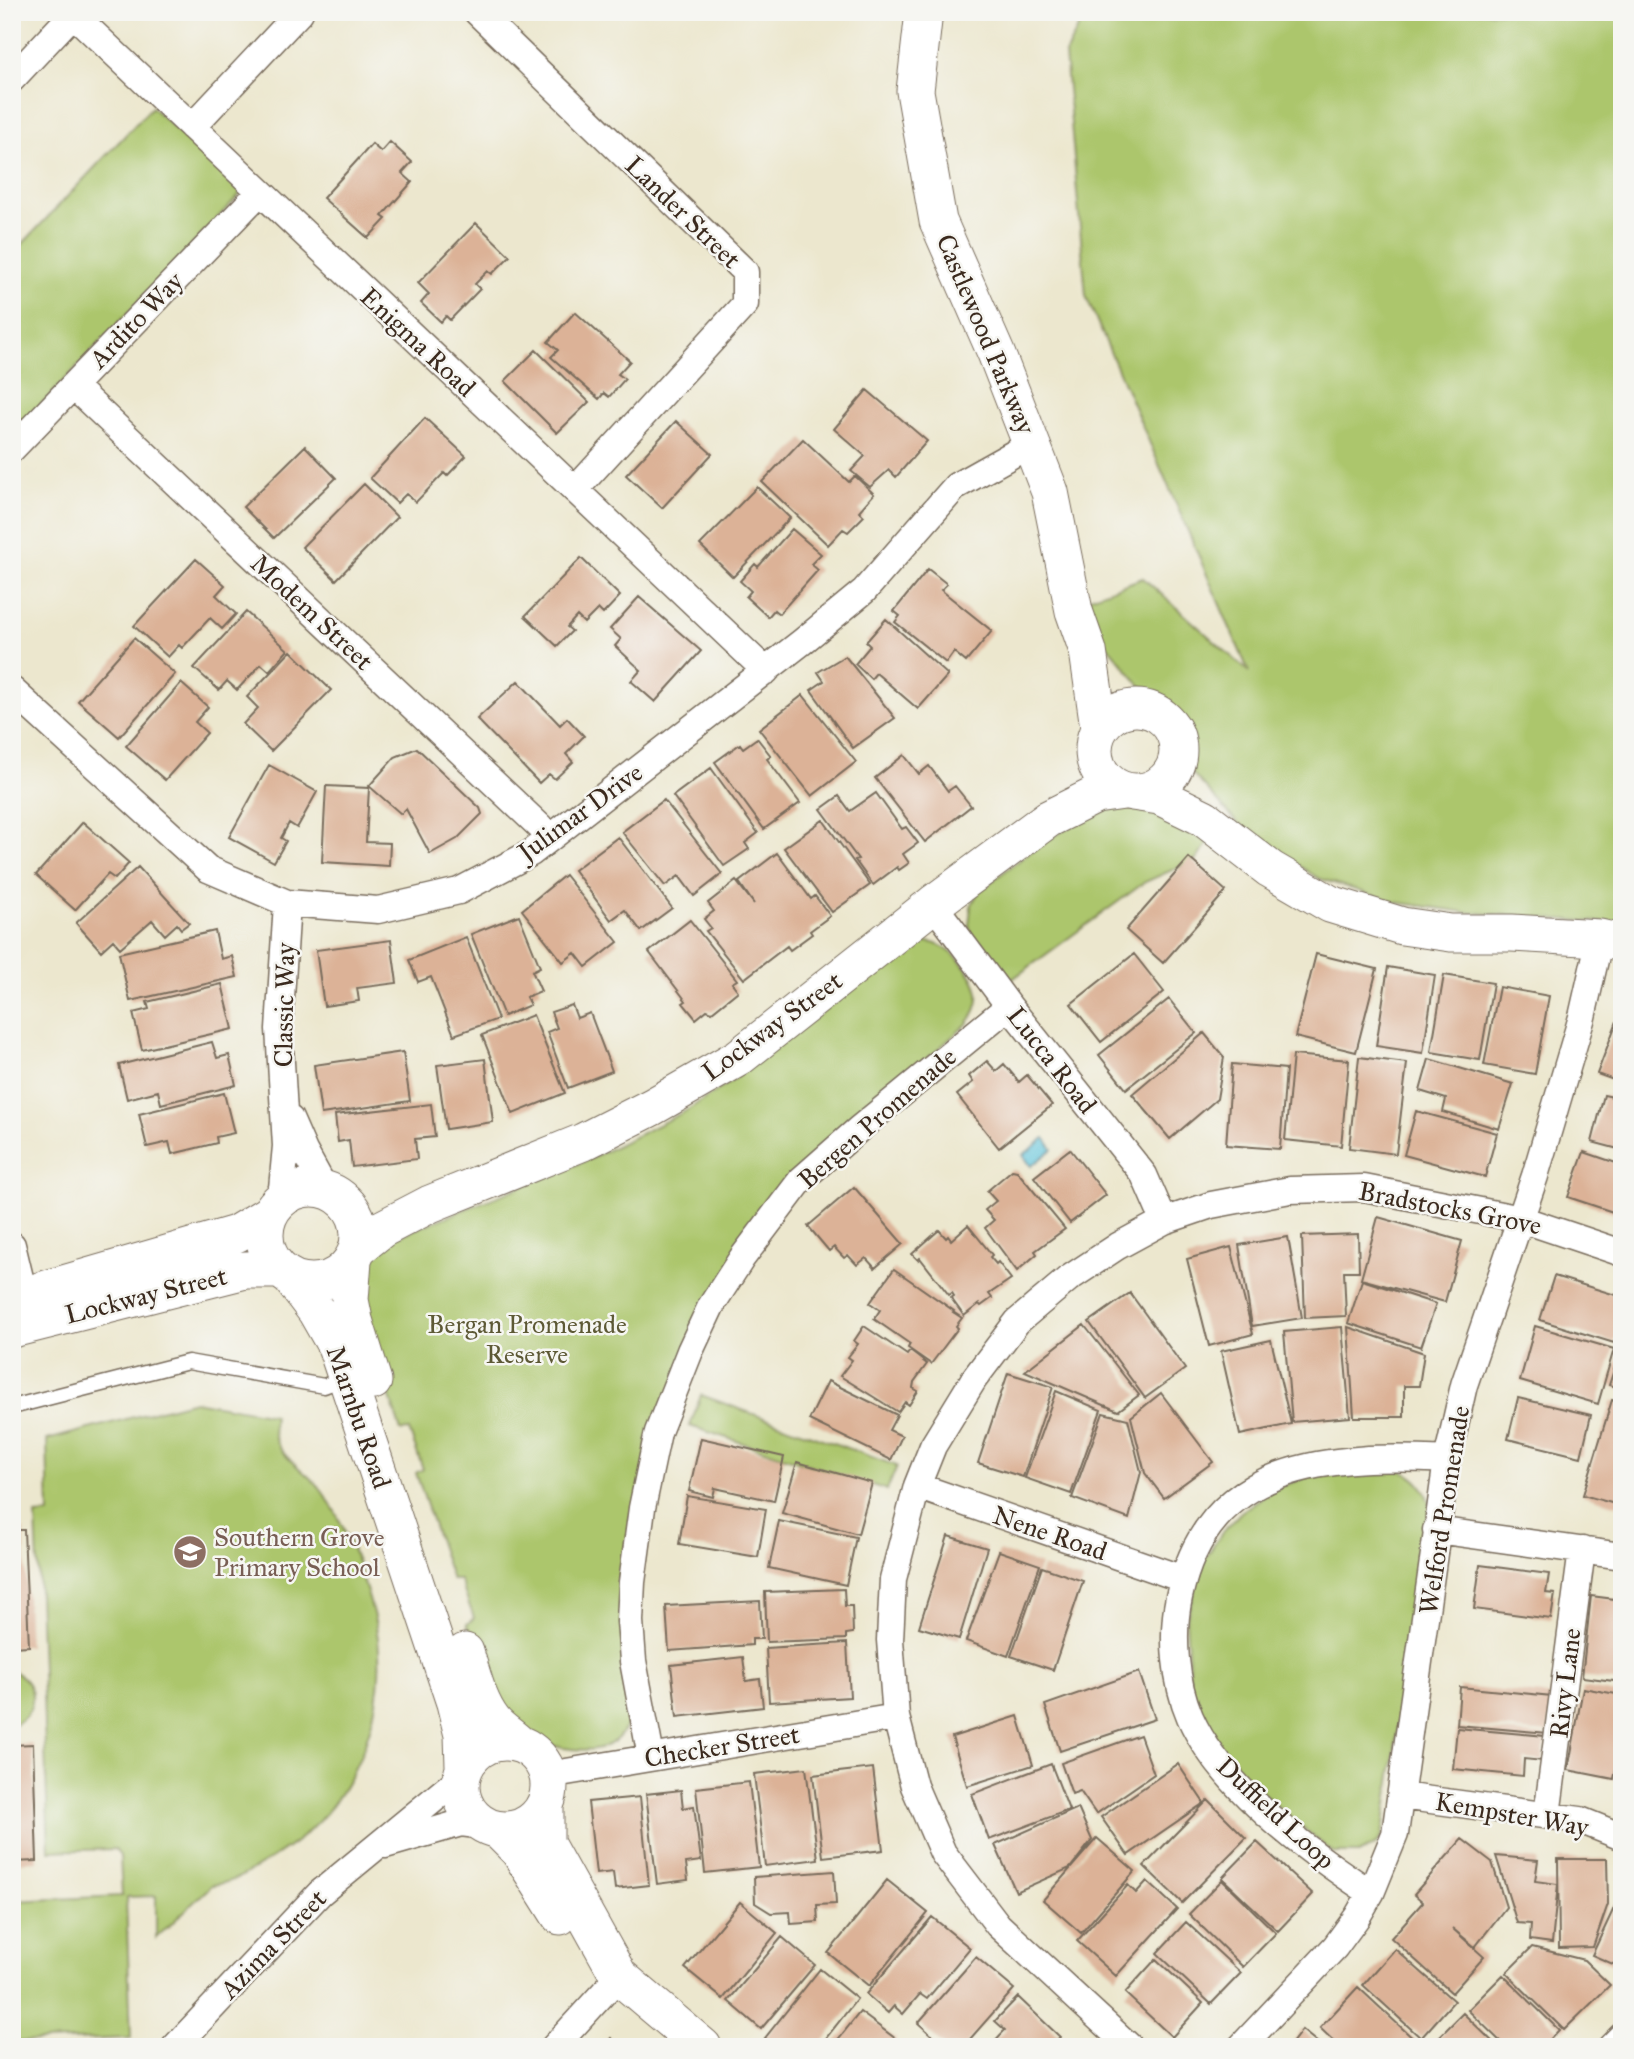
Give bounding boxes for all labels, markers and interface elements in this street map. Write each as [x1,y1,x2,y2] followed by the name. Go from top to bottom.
[619,149,747,275] street label: Lander Street
[929,229,1043,440] street label: Castlewood Parkway
[82,265,190,376] street label: Ardito Way
[354,281,482,403] street label: Enigma Road
[244,547,380,677] street label: Modem Street
[509,756,649,870] street label: Julimar Drive
[267,942,301,1068] street label: Classic Way
[696,964,848,1088] street label: Lockway Street
[1000,1000,1104,1120] street label: Lucca Road
[791,1040,963,1196] street label: Bergen Promenade
[1356,1175,1544,1241] street label: Bradstocks Grove
[62,1259,230,1331] street label: Lockway Street
[427,1308,627,1370] park label: Bergan Promenade Reserve
[320,1341,398,1493] street label: Marnbu Road
[1412,1403,1476,1617] street label: Welford Promenade
[989,1499,1111,1567] street label: Nene Road
[214,1521,385,1583] place label: Southern Grove Primary School
[171,1533,209,1571] school or university icon: Southern Grove Primary School
[1542,1626,1588,1740] street label: Rivy Lane
[642,1718,802,1774] street label: Checker Street
[1210,1750,1342,1876] street label: Duffield Loop
[1433,1785,1592,1843] street label: Kempster Way
[212,1883,333,2006] street label: Azima Street

